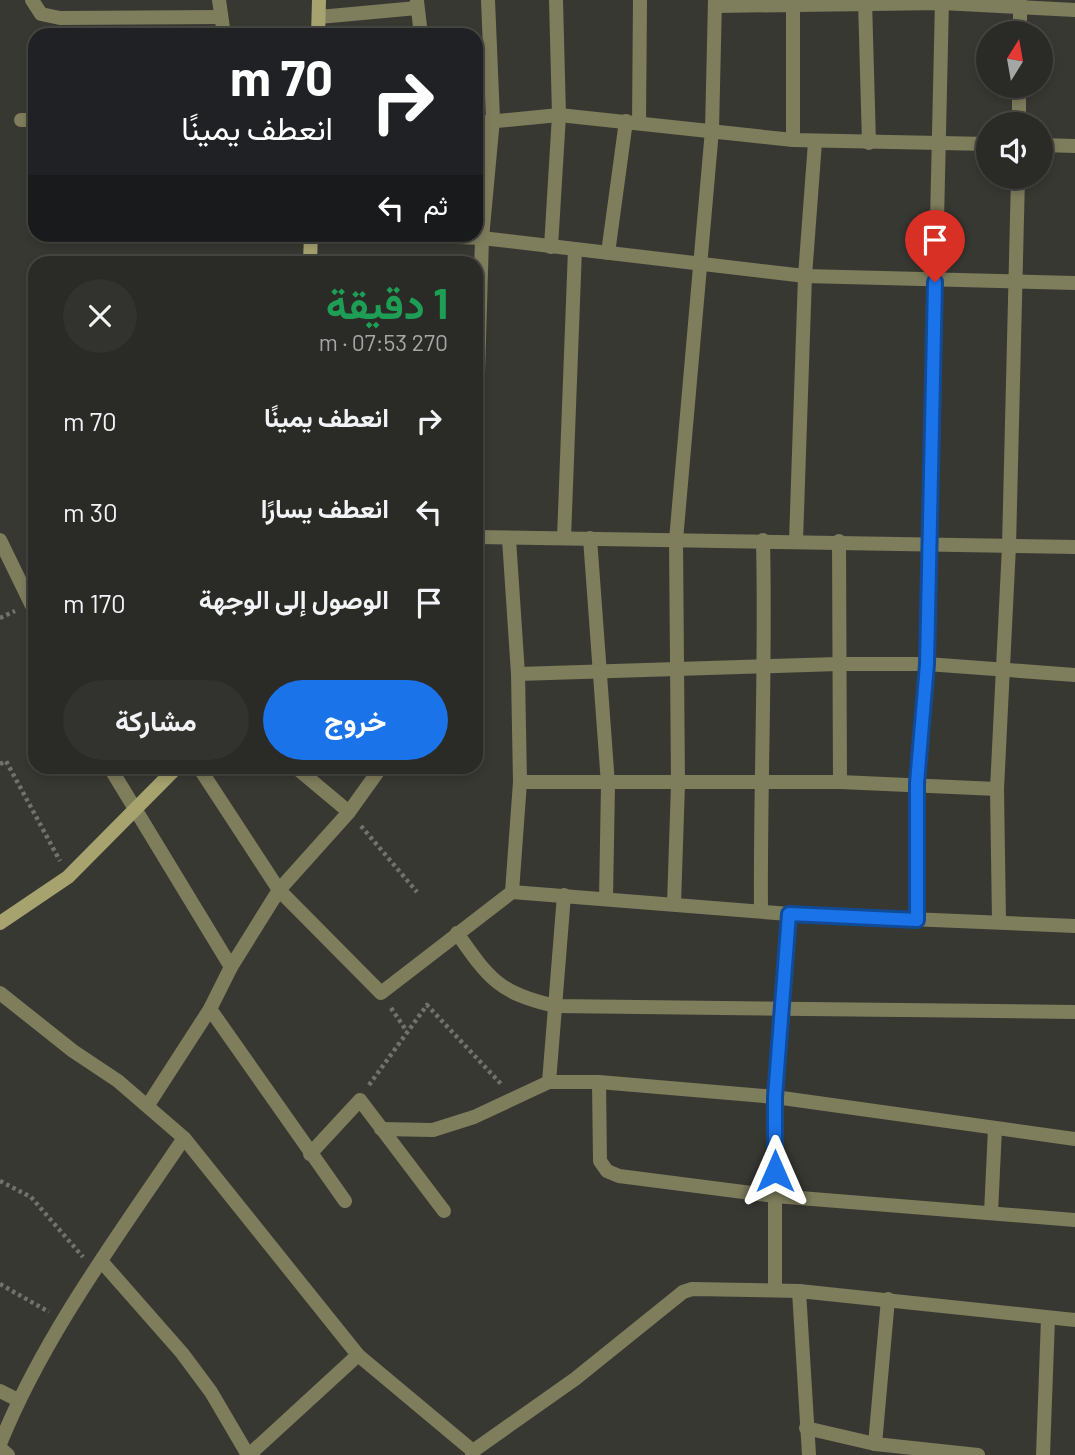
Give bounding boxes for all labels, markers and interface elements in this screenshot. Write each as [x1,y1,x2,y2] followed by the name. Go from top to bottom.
[976,21,1054,98] north arrow
[976,21,1053,189] map controls
[230,47,333,106] text: 70 m
[357,56,448,147] icon: right
[181,108,333,146] text: انعطف يمينًا
[976,112,1053,189] button: sound
[372,189,410,227] icon: left
[424,189,448,220] text: ثم
[905,210,965,282] pin
[916,221,954,259] icon: arrive
[326,277,448,327] text: 1 دقيقة
[63,279,137,353] button: close
[319,328,448,356] text: 270 m · 07:53
[264,401,389,432] text: انعطف يمينًا
[410,402,448,440] icon: right
[63,405,117,436] text: 70 m
[261,492,389,523] text: انعطف يسارًا
[410,493,448,531] icon: left
[63,496,118,527] text: 30 m
[199,583,389,614] text: الوصول إلى الوجهة
[410,584,448,622] icon: arrive
[63,587,126,618] text: 170 m
[63,680,249,760] button: مشاركة
[263,680,448,760] button: خروج
[738,1134,812,1208] position arrow

